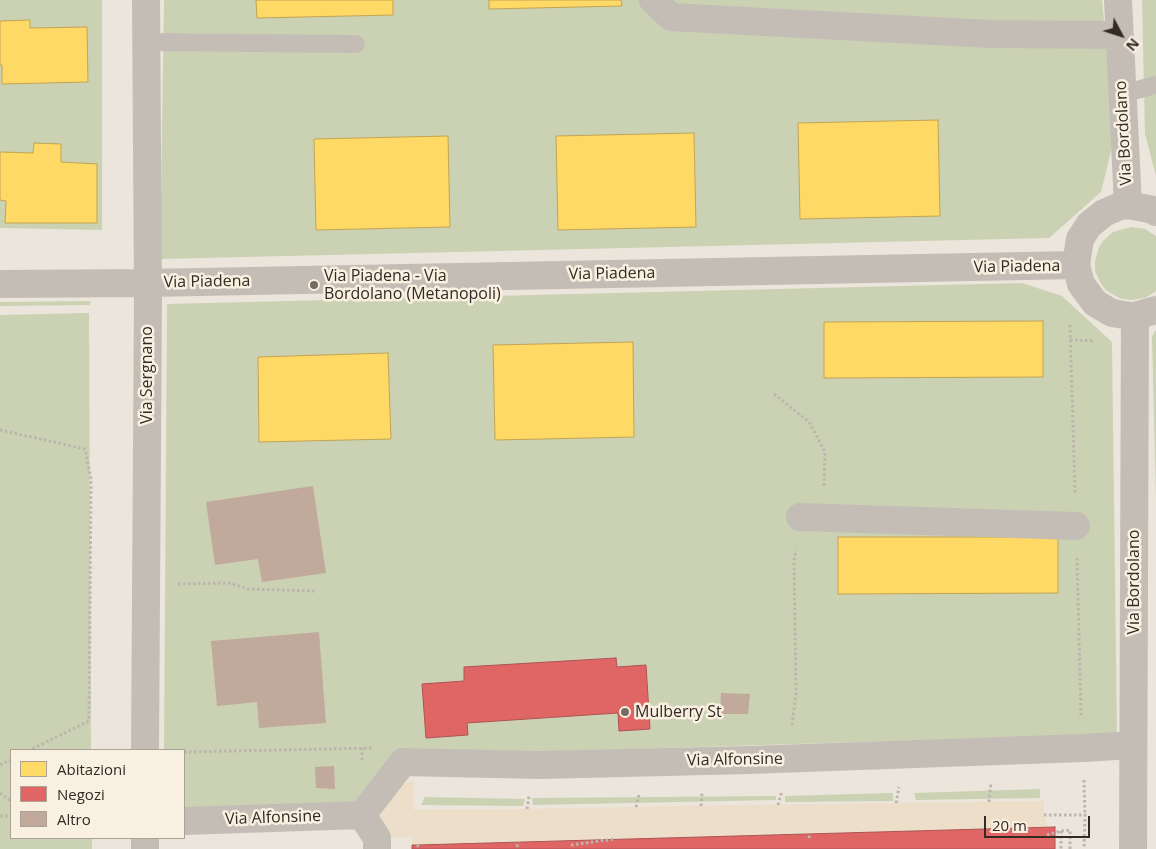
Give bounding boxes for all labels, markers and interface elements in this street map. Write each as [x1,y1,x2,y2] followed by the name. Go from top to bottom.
[1096,10,1146,60] north arrow
[1122,34,1144,55] text: N
[1112,80,1136,186] street label: Via Bordolano
[974,257,1060,277] street label: Via Piadena
[569,264,655,284] street label: Via Piadena
[324,266,501,304] place label: Via Piadena - Via Bordolano (Metanopoli)
[164,272,250,292] street label: Via Piadena
[308,279,320,291] marker: Via Piadena - Via Bordolano (Metanopoli)
[137,326,157,424] street label: Via Sergnano
[1124,530,1144,634] street label: Via Bordolano
[635,702,722,722] place label: Mulberry St
[619,706,631,718] marker: Mulberry St
[10,749,185,839] legend
[687,750,783,770] street label: Via Alfonsine
[57,759,126,779] text: Abitazioni
[57,784,105,804] text: Negozi
[986,806,1092,838] scale bar
[225,807,321,829] street label: Via Alfonsine
[57,809,91,829] text: Altro
[992,815,1027,835] text: 20 m

